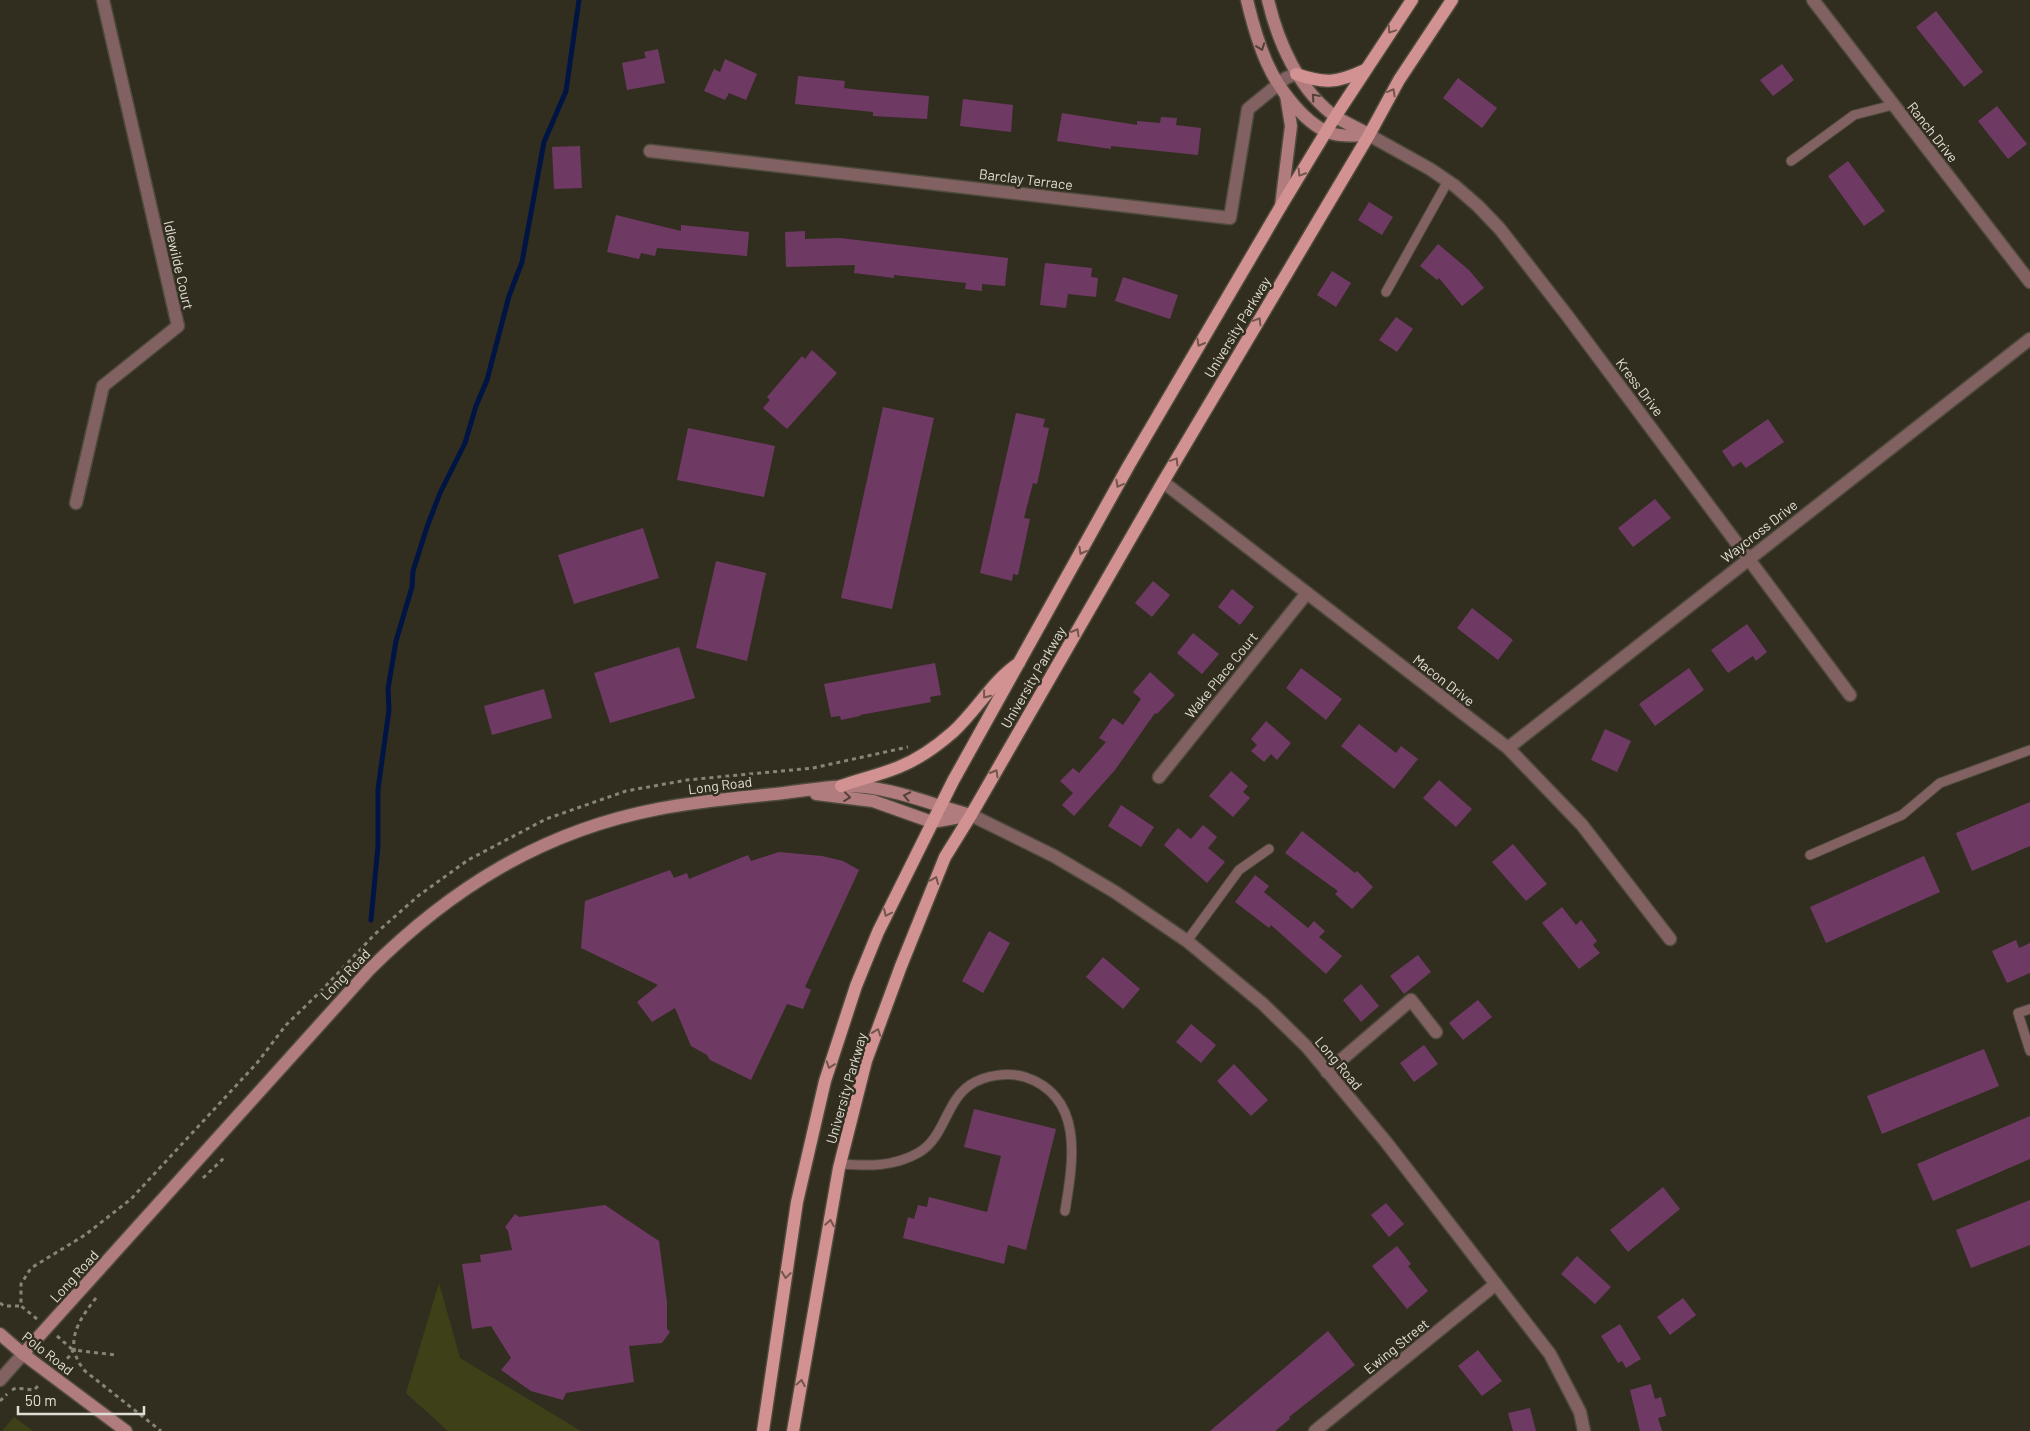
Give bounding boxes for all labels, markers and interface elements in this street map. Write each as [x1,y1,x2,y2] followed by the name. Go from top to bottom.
[1388,24,1397,33] one-way arrow
[1255,42,1265,50] one-way arrow
[1386,88,1396,97] one-way arrow
[1312,93,1321,102] one-way arrow
[1904,98,1962,166] street label: Ranch Drive
[978,165,1074,193] street label: Barclay Terrace
[1298,167,1307,176] one-way arrow
[161,219,197,311] street label: Idlewilde Court
[1200,273,1274,381] street label: University Parkway
[1252,318,1262,327] one-way arrow
[1197,337,1207,346] one-way arrow
[1613,355,1667,419] street label: Kress Drive
[1169,457,1179,466] one-way arrow
[1115,478,1125,487] one-way arrow
[1717,496,1801,566] street label: Waycross Drive
[1078,545,1088,554] one-way arrow
[997,623,1069,731] street label: University Parkway
[1070,628,1080,637] one-way arrow
[1181,628,1261,722] street label: Wake Place Court
[1410,651,1478,709] street label: Macon Drive
[984,689,992,698] one-way arrow
[989,769,999,778] one-way arrow
[687,773,753,797] street label: Long Road
[903,791,912,802] one-way arrow
[842,792,851,802] one-way arrow
[929,876,940,885] one-way arrow
[883,908,894,917] one-way arrow
[317,945,373,1003] street label: Long Road
[871,1028,881,1036] one-way arrow
[822,1030,870,1145] street label: University Parkway
[1312,1033,1366,1093] street label: Long Road
[826,1060,836,1069] one-way arrow
[824,1219,834,1227] one-way arrow
[46,1246,102,1306] street label: Long Road
[782,1271,792,1279] one-way arrow
[1360,1315,1432,1377] street label: Ewing Street
[19,1328,77,1378] street label: Polo Road
[796,1379,806,1387] one-way arrow
[18,1384,144,1416] scale bar
[25,1391,57,1409] text: 50 m

